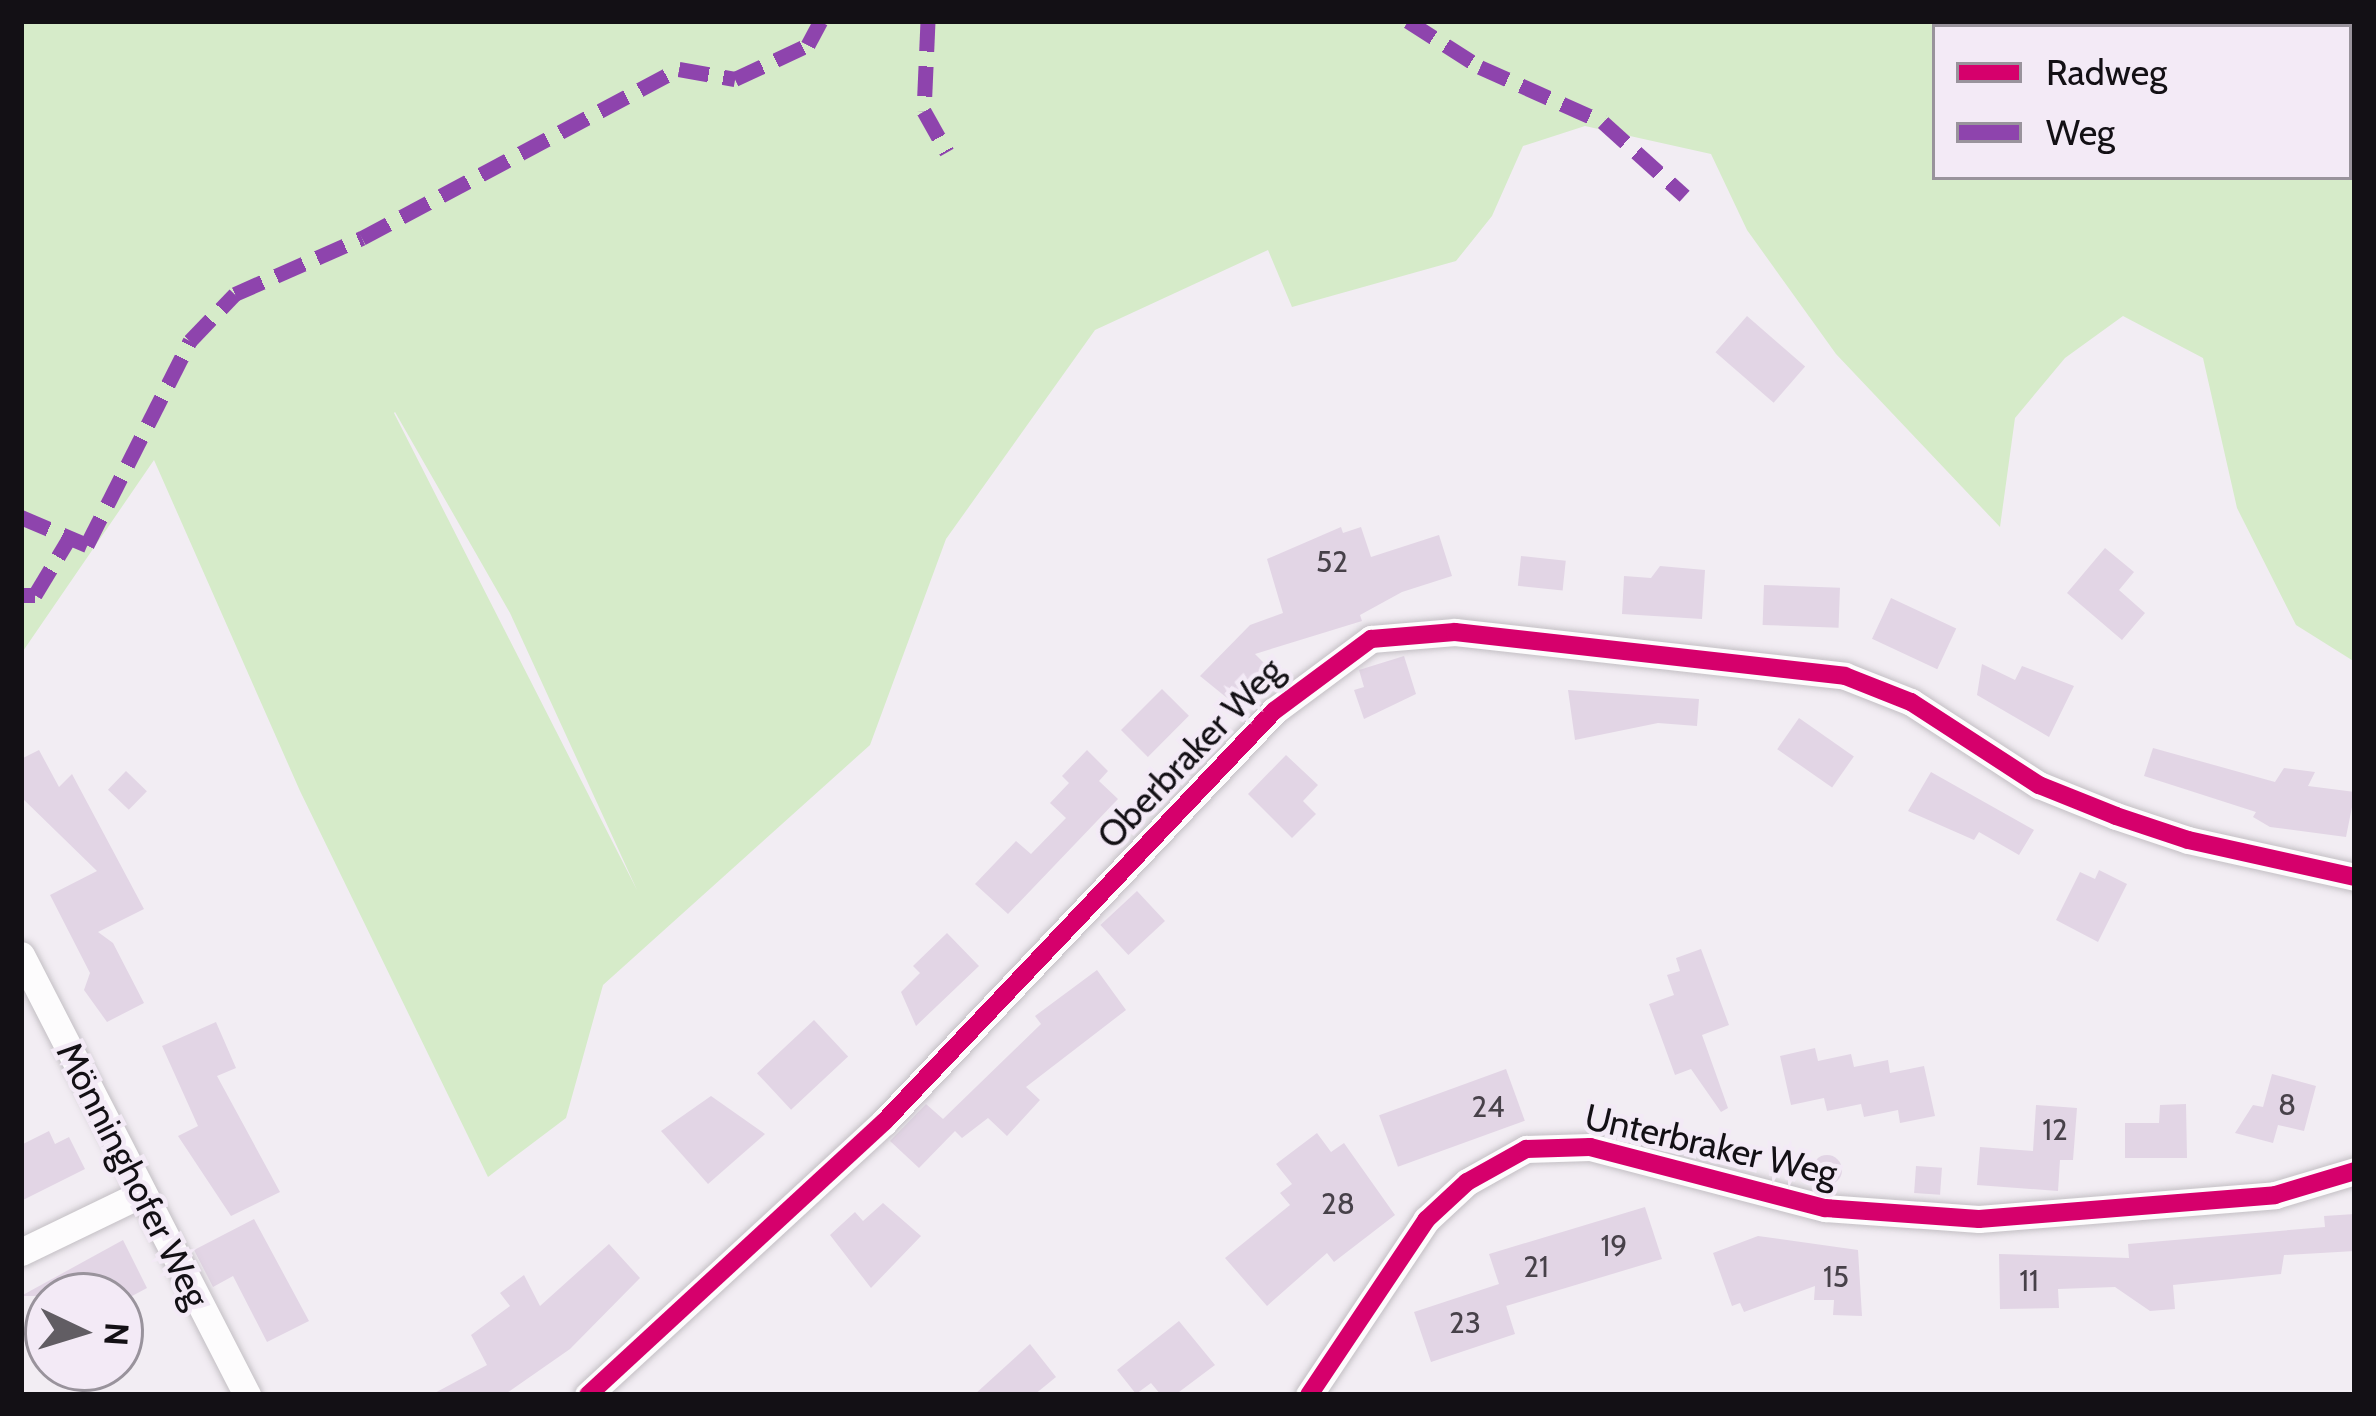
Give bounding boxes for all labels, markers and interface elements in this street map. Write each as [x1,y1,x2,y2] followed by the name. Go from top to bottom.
[1932,24,2352,180] legend
[2046,50,2167,94] text: Radweg
[2046,110,2115,154] text: Weg
[1316,544,1348,580] house number: 52
[1088,649,1292,857] street label: Oberbraker Weg
[47,1035,219,1315] street label: Mönninghofer Weg
[2278,1087,2296,1123] house number: 8
[1471,1089,1505,1125] house number: 24
[1581,1095,1841,1195] street label: Unterbraker Weg
[2042,1112,2068,1148] house number: 12
[1321,1186,1355,1222] house number: 28
[1601,1228,1627,1264] house number: 19
[1523,1249,1549,1285] house number: 21
[1823,1259,1849,1295] house number: 15
[2019,1263,2039,1299] house number: 11
[24,1272,144,1392] north arrow
[1449,1305,1481,1341] house number: 23
[96,1321,138,1347] text: N

